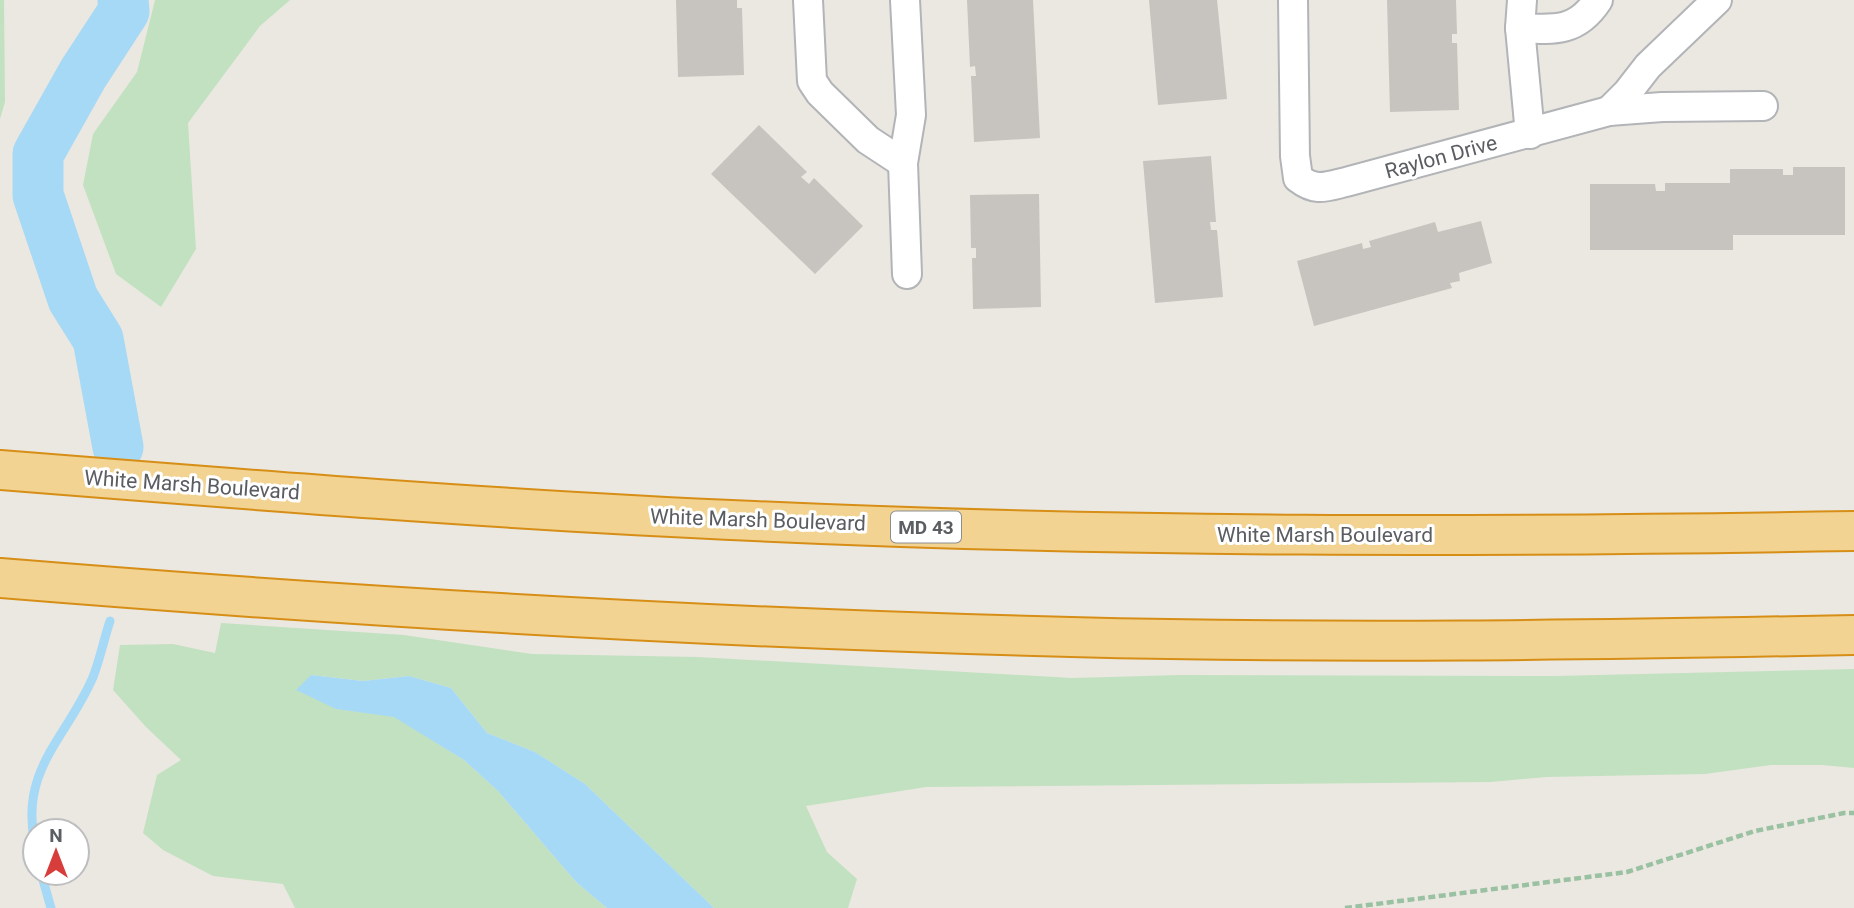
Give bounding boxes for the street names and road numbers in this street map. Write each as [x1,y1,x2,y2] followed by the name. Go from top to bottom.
[1382,130,1500,184] street label: Raylon Drive
[83,465,301,505] street label: White Marsh Boulevard
[650,504,866,536] street label: White Marsh Boulevard
[891,512,961,542] road number: MD 43
[1217,523,1433,547] street label: White Marsh Boulevard

